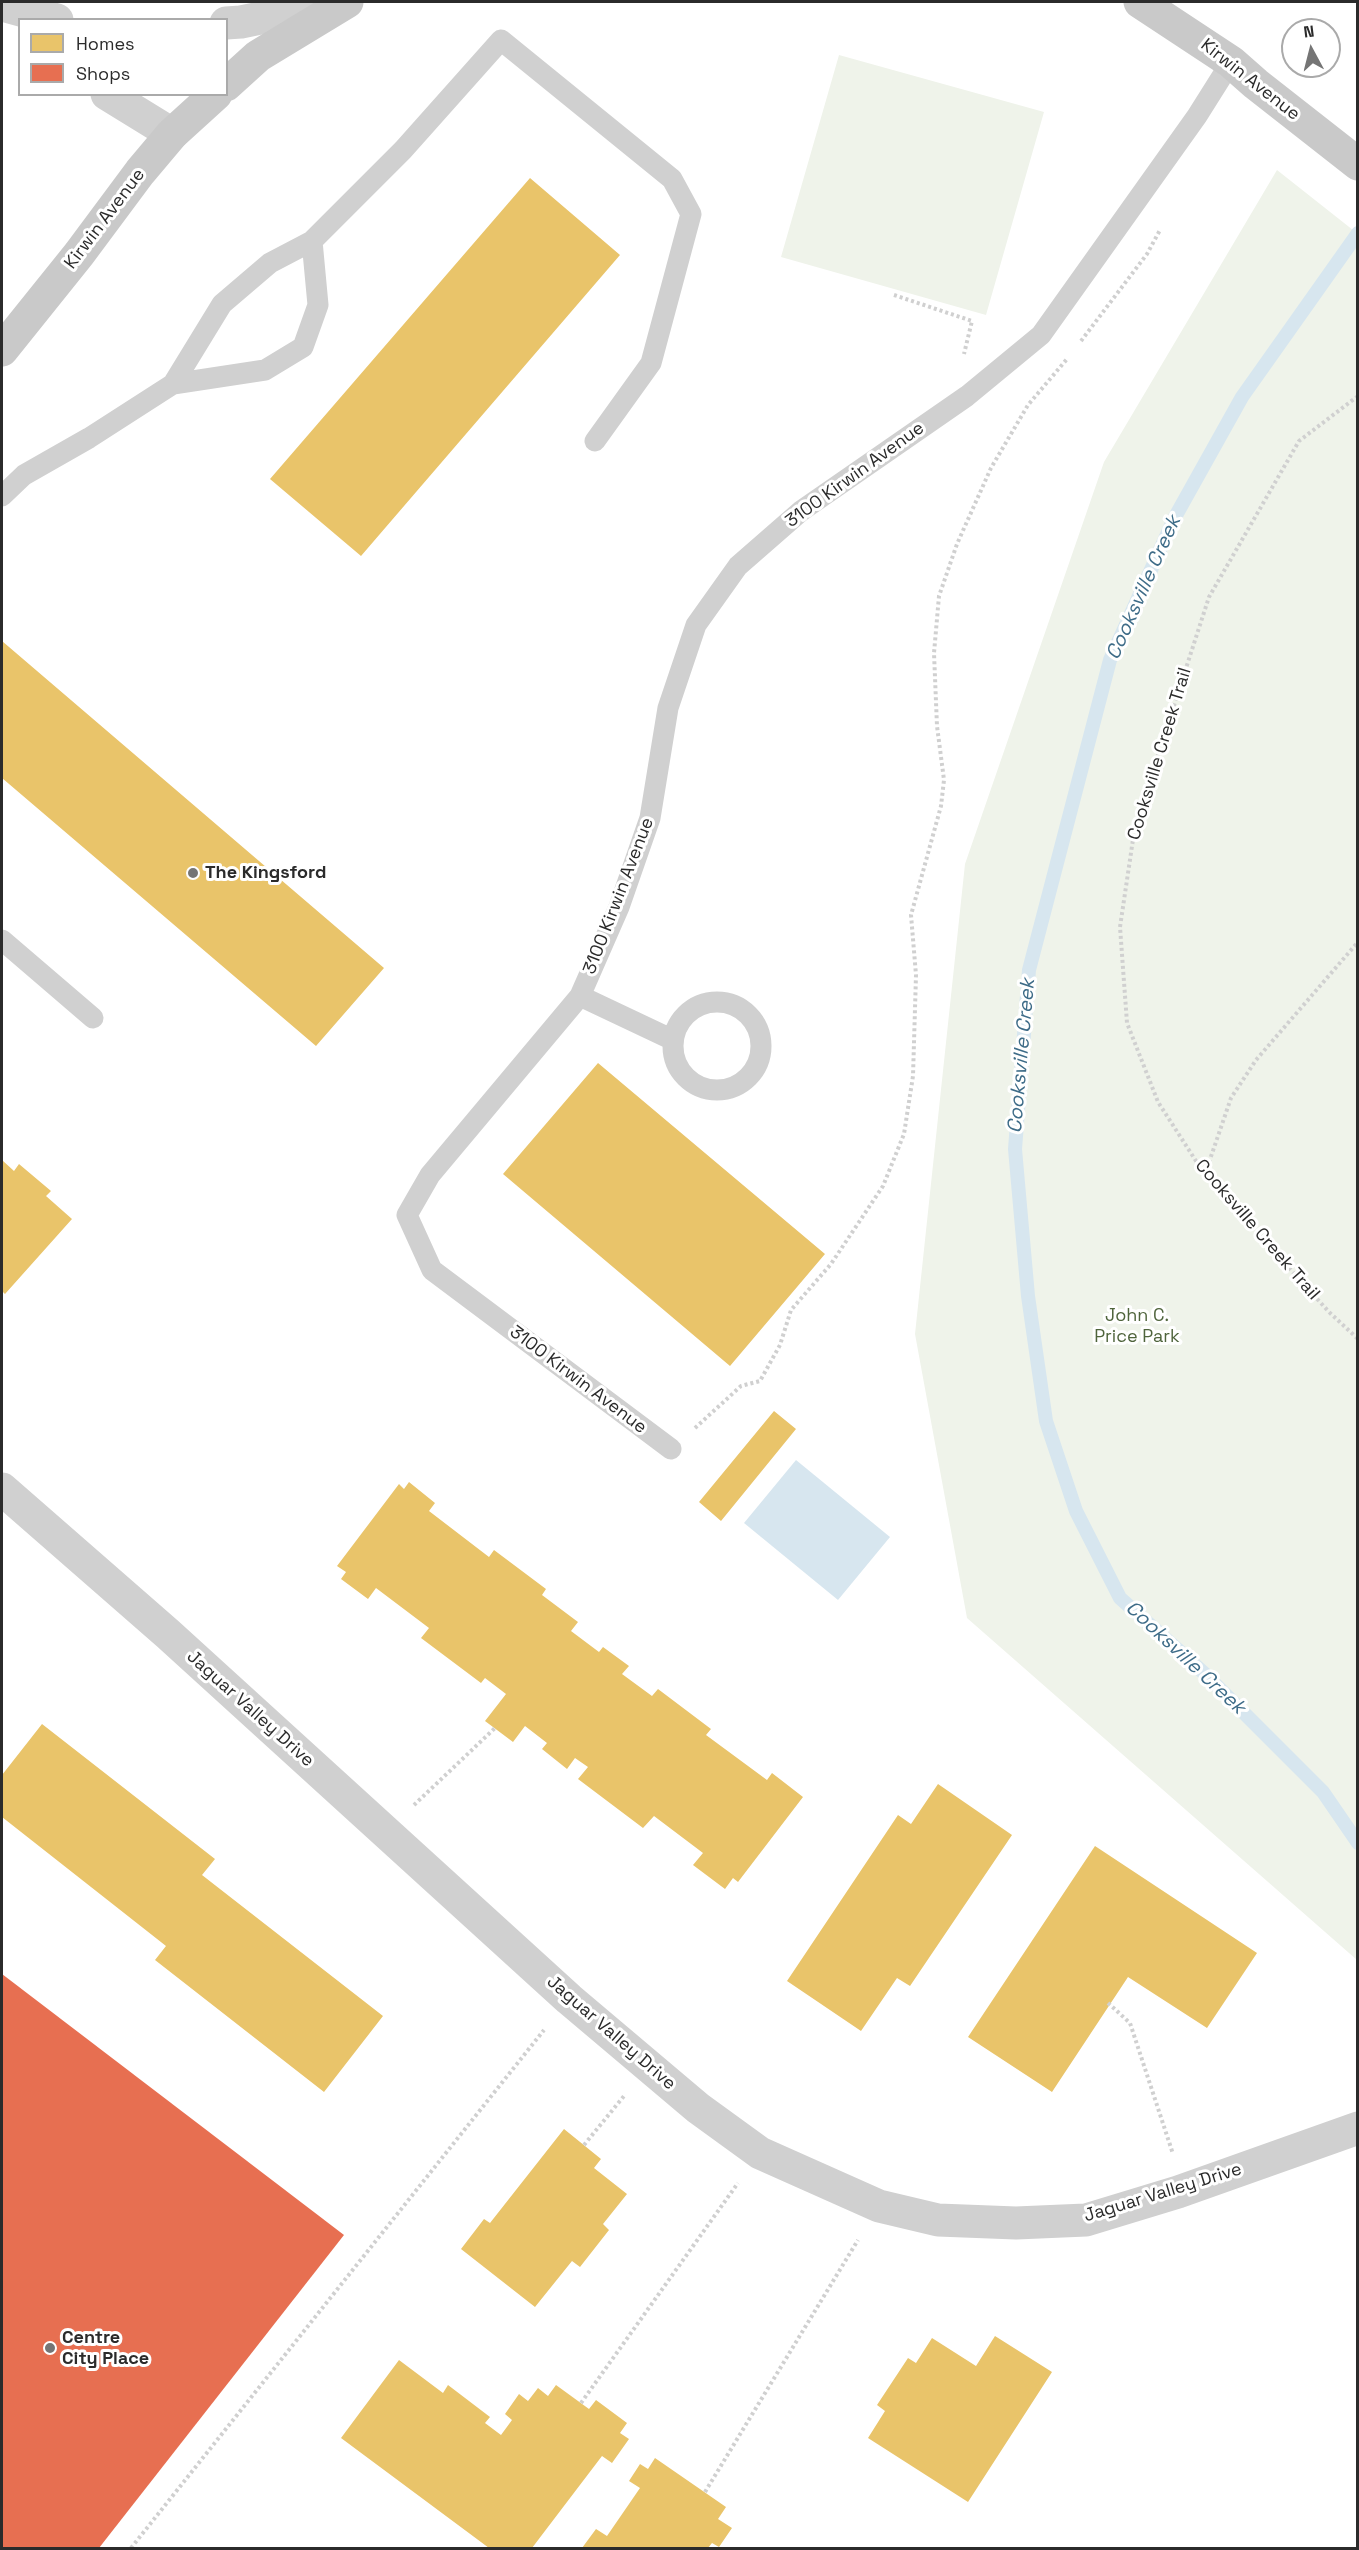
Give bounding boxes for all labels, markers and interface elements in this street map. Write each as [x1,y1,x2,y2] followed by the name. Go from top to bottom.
[18,18,228,96] legend
[1281,18,1341,78] north arrow
[1302,21,1316,43] text: N
[76,32,135,55] text: Homes
[1196,34,1304,126] street label: Kirwin Avenue
[76,62,130,85] text: Shops
[60,164,150,274] street label: Kirwin Avenue
[781,417,929,533] street label: 3100 Kirwin Avenue
[1101,512,1187,664] water label: Cooksville Creek
[1123,665,1197,843] street label: Cooksville Creek Trail
[579,815,659,977] street label: 3100 Kirwin Avenue
[205,862,326,884] place label: The Kingsford
[186,866,200,880] marker: The Kingsford
[1003,978,1041,1134] water label: Cooksville Creek
[1190,1155,1324,1305] street label: Cooksville Creek Trail
[1094,1305,1180,1348] park label: John C. Price Park
[505,1321,651,1439] street label: 3100 Kirwin Avenue
[1120,1596,1250,1720] water label: Cooksville Creek
[182,1646,318,1772] street label: Jaguar Valley Drive
[542,1971,680,2095] street label: Jaguar Valley Drive
[1082,2159,1244,2227] street label: Jaguar Valley Drive
[62,2327,149,2370] place label: Centre City Place
[43,2341,57,2355] marker: Centre City Place

